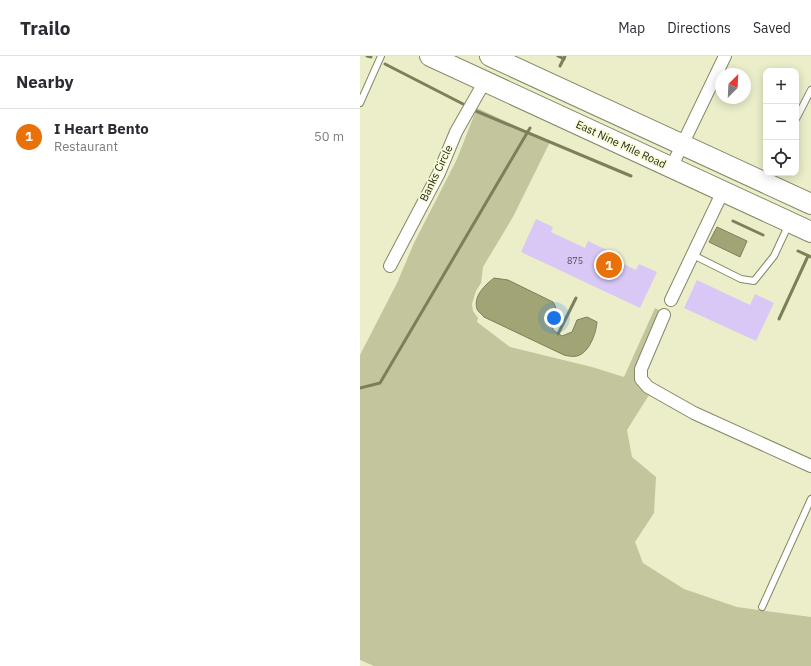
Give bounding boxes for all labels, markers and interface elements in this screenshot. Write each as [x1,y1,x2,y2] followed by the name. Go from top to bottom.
[20,16,70,40] text: Trailo
[618,19,645,37] text: Map
[667,19,731,37] text: Directions
[753,19,791,37] text: Saved
[715,68,751,104] north arrow
[763,68,799,176] map controls
[763,68,799,104] button: +
[16,71,74,93] text: Nearby
[763,104,799,140] button: −
[574,117,668,171] street label: East Nine Mile Road
[54,119,149,138] text: I Heart Bento
[25,128,33,145] text: 1
[314,128,344,145] text: 50 m
[54,138,118,155] text: Restaurant
[763,140,799,176] button: locate
[416,142,456,204] street label: Banks Circle
[596,250,622,280] pin: 1
[567,255,583,266] house number: 875
[544,308,564,328] your location

